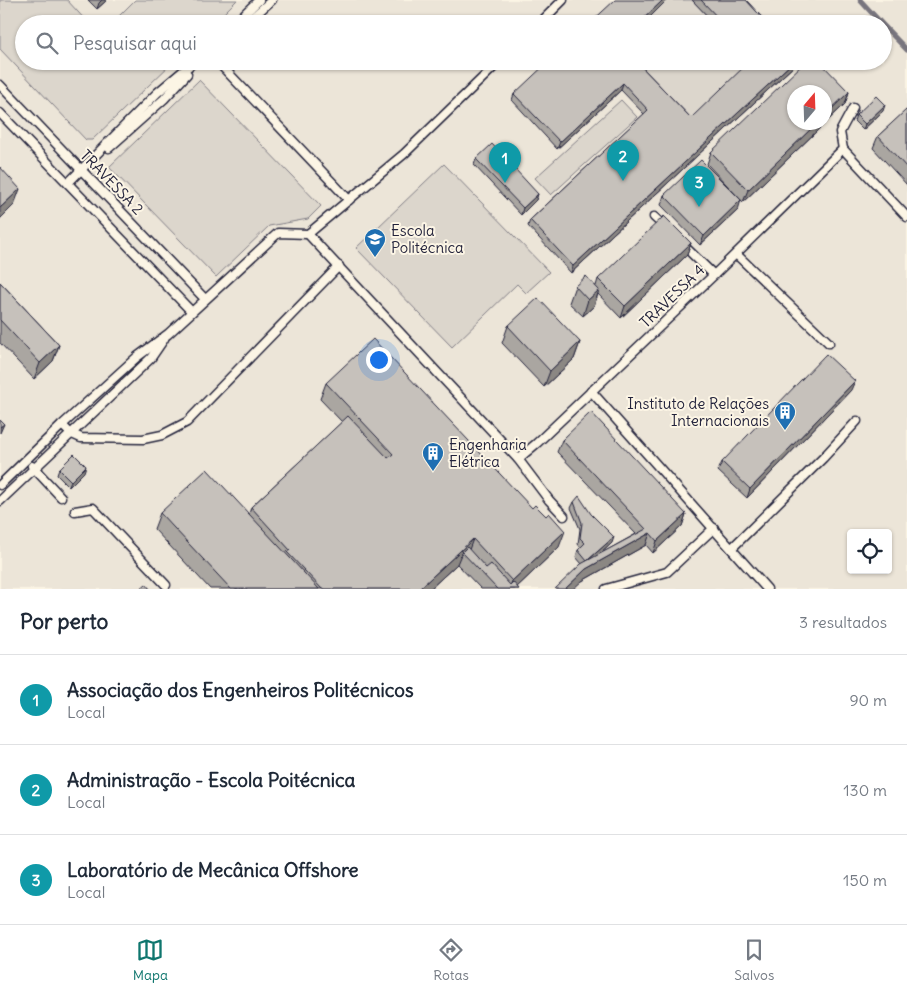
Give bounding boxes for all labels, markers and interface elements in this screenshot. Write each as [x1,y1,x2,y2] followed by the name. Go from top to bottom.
[15,15,892,70] search box
[33,29,61,57] icon: search
[73,31,197,55] text: Pesquisar aqui
[787,85,832,130] north arrow
[607,140,639,181] pin: 2
[489,142,521,183] pin: 1
[76,146,148,218] street label: TRAVESSA 2
[683,166,715,207] pin: 3
[391,221,464,257] place label: Escola Politécnica
[363,227,387,258] school or university icon: Escola Politécnica
[635,260,709,332] street label: TRAVESSA 4
[366,347,392,373] your location
[627,394,769,430] place label: Instituto de Relações Internacionais
[773,400,797,431] building icon: Instituto de Relações Internacionais
[449,435,527,471] place label: Engenharia Elétrica
[421,441,445,472] building icon: Engenharia Elétrica
[847,529,892,574] map controls
[847,529,892,574] button: locate
[20,608,108,635] text: Por perto
[799,612,887,632] text: 3 resultados
[67,678,414,702] text: Associação dos Engenheiros Politécnicos
[33,690,39,710] text: 1
[849,690,887,710] text: 90 m
[67,702,105,722] text: Local
[67,768,355,792] text: Administração - Escola Poitécnica
[32,780,40,800] text: 2
[843,780,887,800] text: 130 m
[67,792,105,812] text: Local
[67,858,359,882] text: Laboratório de Mecânica Offshore
[31,870,41,890] text: 3
[843,870,887,890] text: 150 m
[67,882,105,902] text: Local
[133,936,168,984] tab: Mapa
[433,936,469,984] tab: Rotas
[734,936,774,984] tab: Salvos

